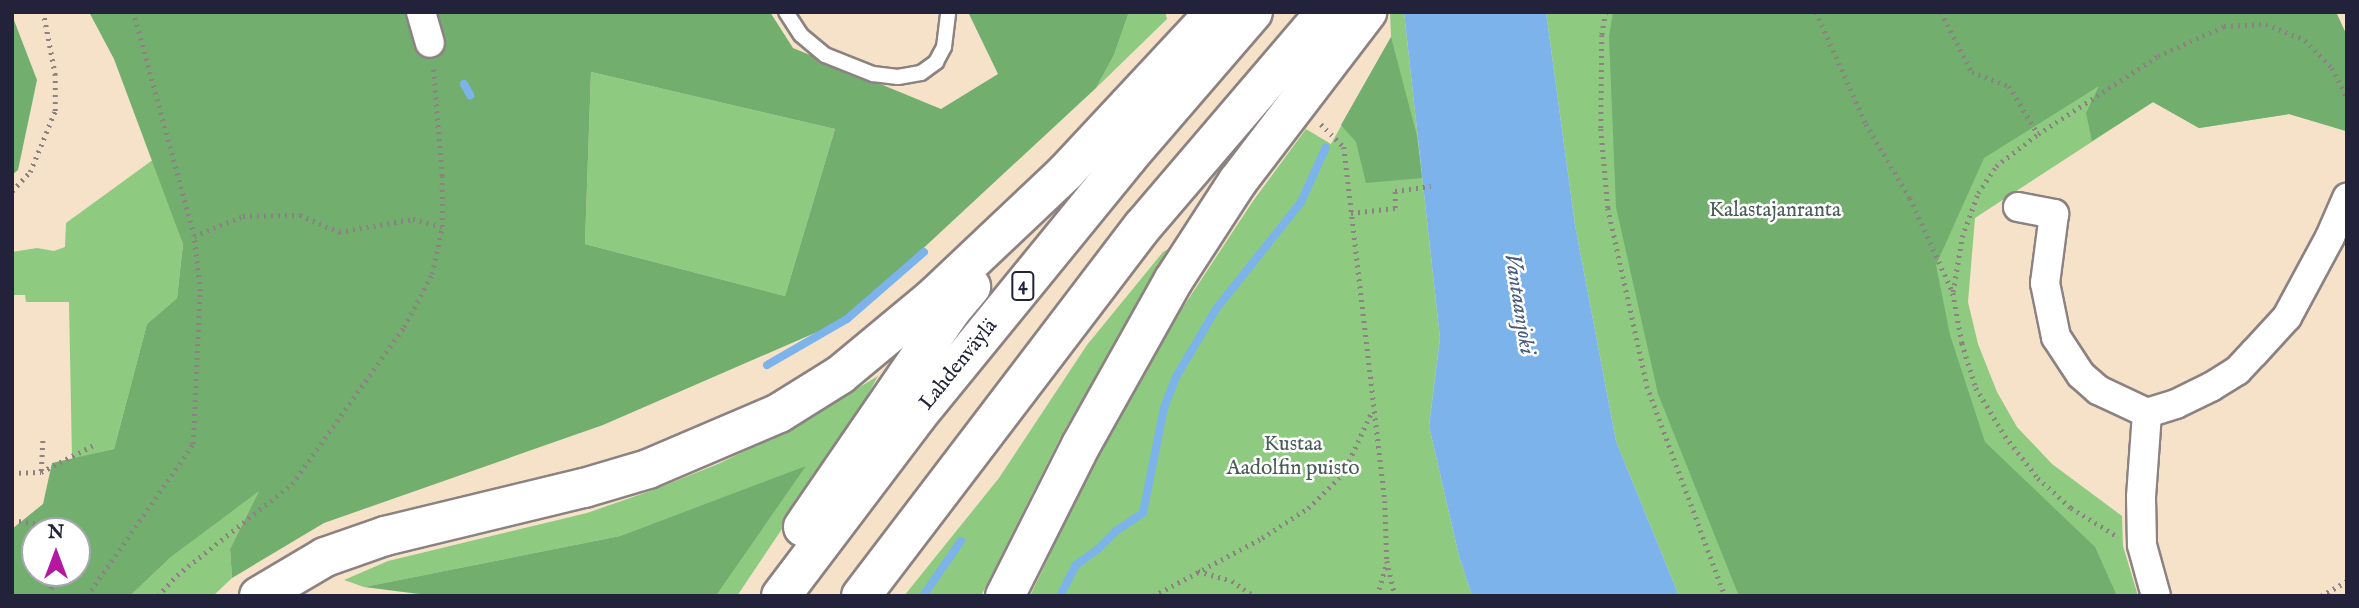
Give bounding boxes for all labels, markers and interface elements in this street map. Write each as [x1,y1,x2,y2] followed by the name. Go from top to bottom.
[1709,198,1841,224] park label: Kalastajanranta
[1497,252,1541,356] water label: Vantaanjoki
[1011,270,1035,302] road number: 4
[915,314,1003,416] street label: Lahdenväylä
[1226,432,1360,482] park label: Kustaa Aadolfin puisto
[21,517,91,587] north arrow
[48,521,64,545] text: N

